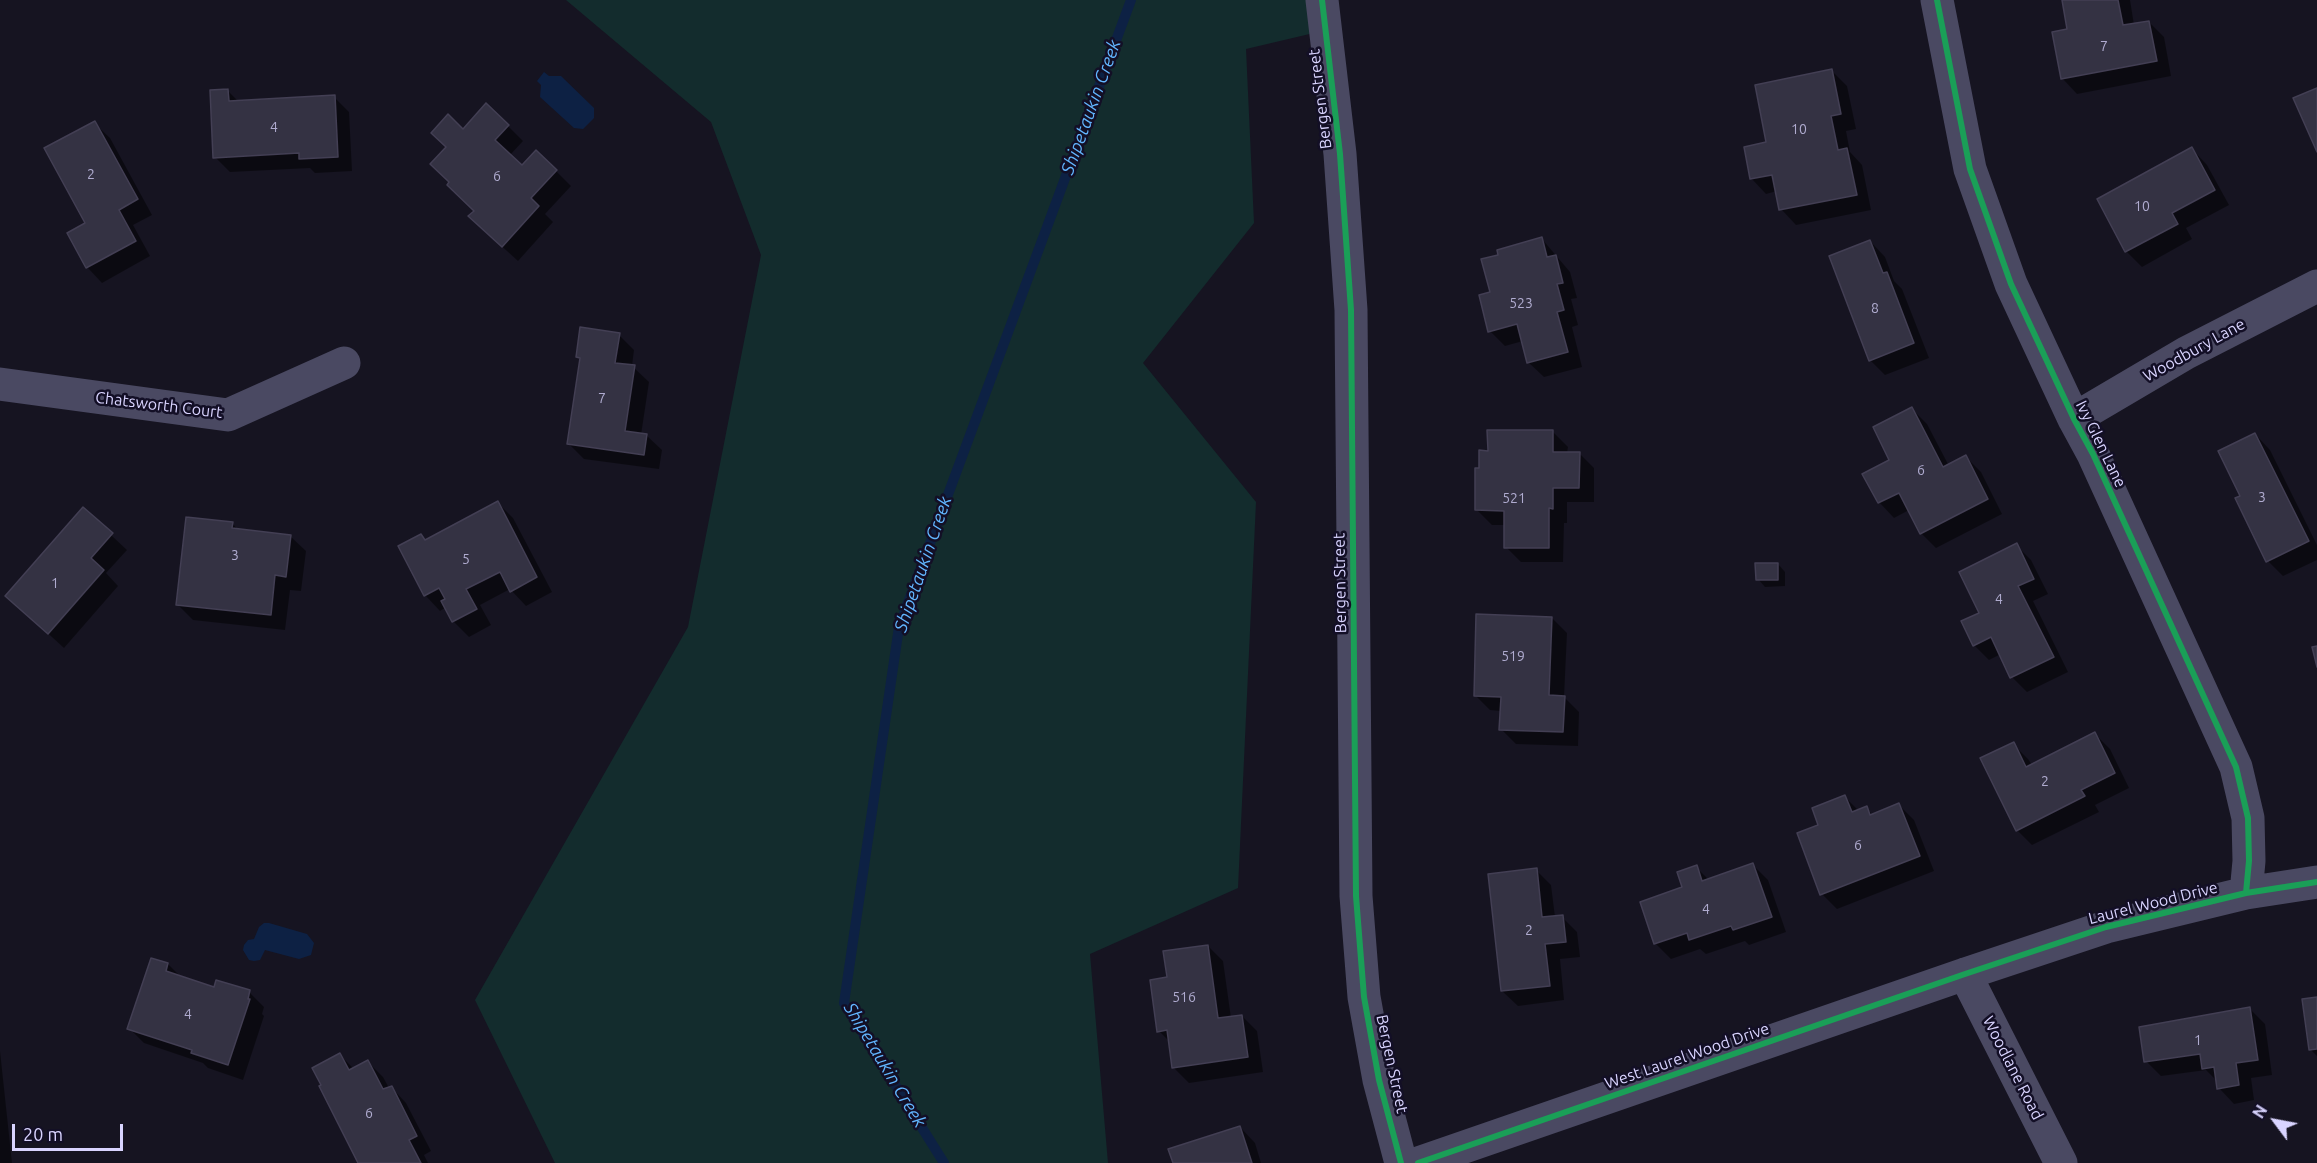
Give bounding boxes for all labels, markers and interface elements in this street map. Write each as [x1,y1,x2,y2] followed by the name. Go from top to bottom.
[1057,36,1125,178] water label: Shipetaukin Creek
[2100,38,2108,54] house number: 7
[1304,48,1336,150] street label: Bergen Street
[270,119,278,135] house number: 4
[1791,121,1807,137] house number: 10
[87,166,95,182] house number: 2
[493,168,501,184] house number: 6
[2134,198,2150,214] house number: 10
[1509,295,1533,311] house number: 523
[1871,300,1879,316] house number: 8
[2140,314,2248,386] street label: Woodbury Lane
[94,388,224,422] street label: Chatsworth Court
[598,390,606,406] house number: 7
[2072,397,2130,491] street label: Ivy Glen Lane
[1917,462,1925,478] house number: 6
[2258,489,2266,505] house number: 3
[1502,490,1526,506] house number: 521
[890,493,956,635] water label: Shipetaukin Creek
[1330,533,1350,633] street label: Bergen Street
[231,547,239,563] house number: 3
[462,551,470,567] house number: 5
[51,575,59,591] house number: 1
[1995,591,2003,607] house number: 4
[1501,648,1525,664] house number: 519
[2041,773,2049,789] house number: 2
[1854,837,1862,853] house number: 6
[2086,878,2220,928] street label: Laurel Wood Drive
[1702,901,1710,917] house number: 4
[1525,922,1533,938] house number: 2
[1172,989,1196,1005] house number: 516
[839,998,931,1132] water label: Shipetaukin Creek
[184,1006,192,1022] house number: 4
[1372,1013,1412,1115] street label: Bergen Street
[1979,1013,2047,1123] street label: Woodlane Road
[1602,1019,1772,1093] street label: West Laurel Wood Drive
[2194,1032,2202,1048] house number: 1
[2245,1091,2305,1151] north arrow
[2249,1102,2271,1121] text: N
[365,1105,373,1121] house number: 6
[15,1112,126,1150] scale bar
[23,1124,63,1144] text: 20 m

